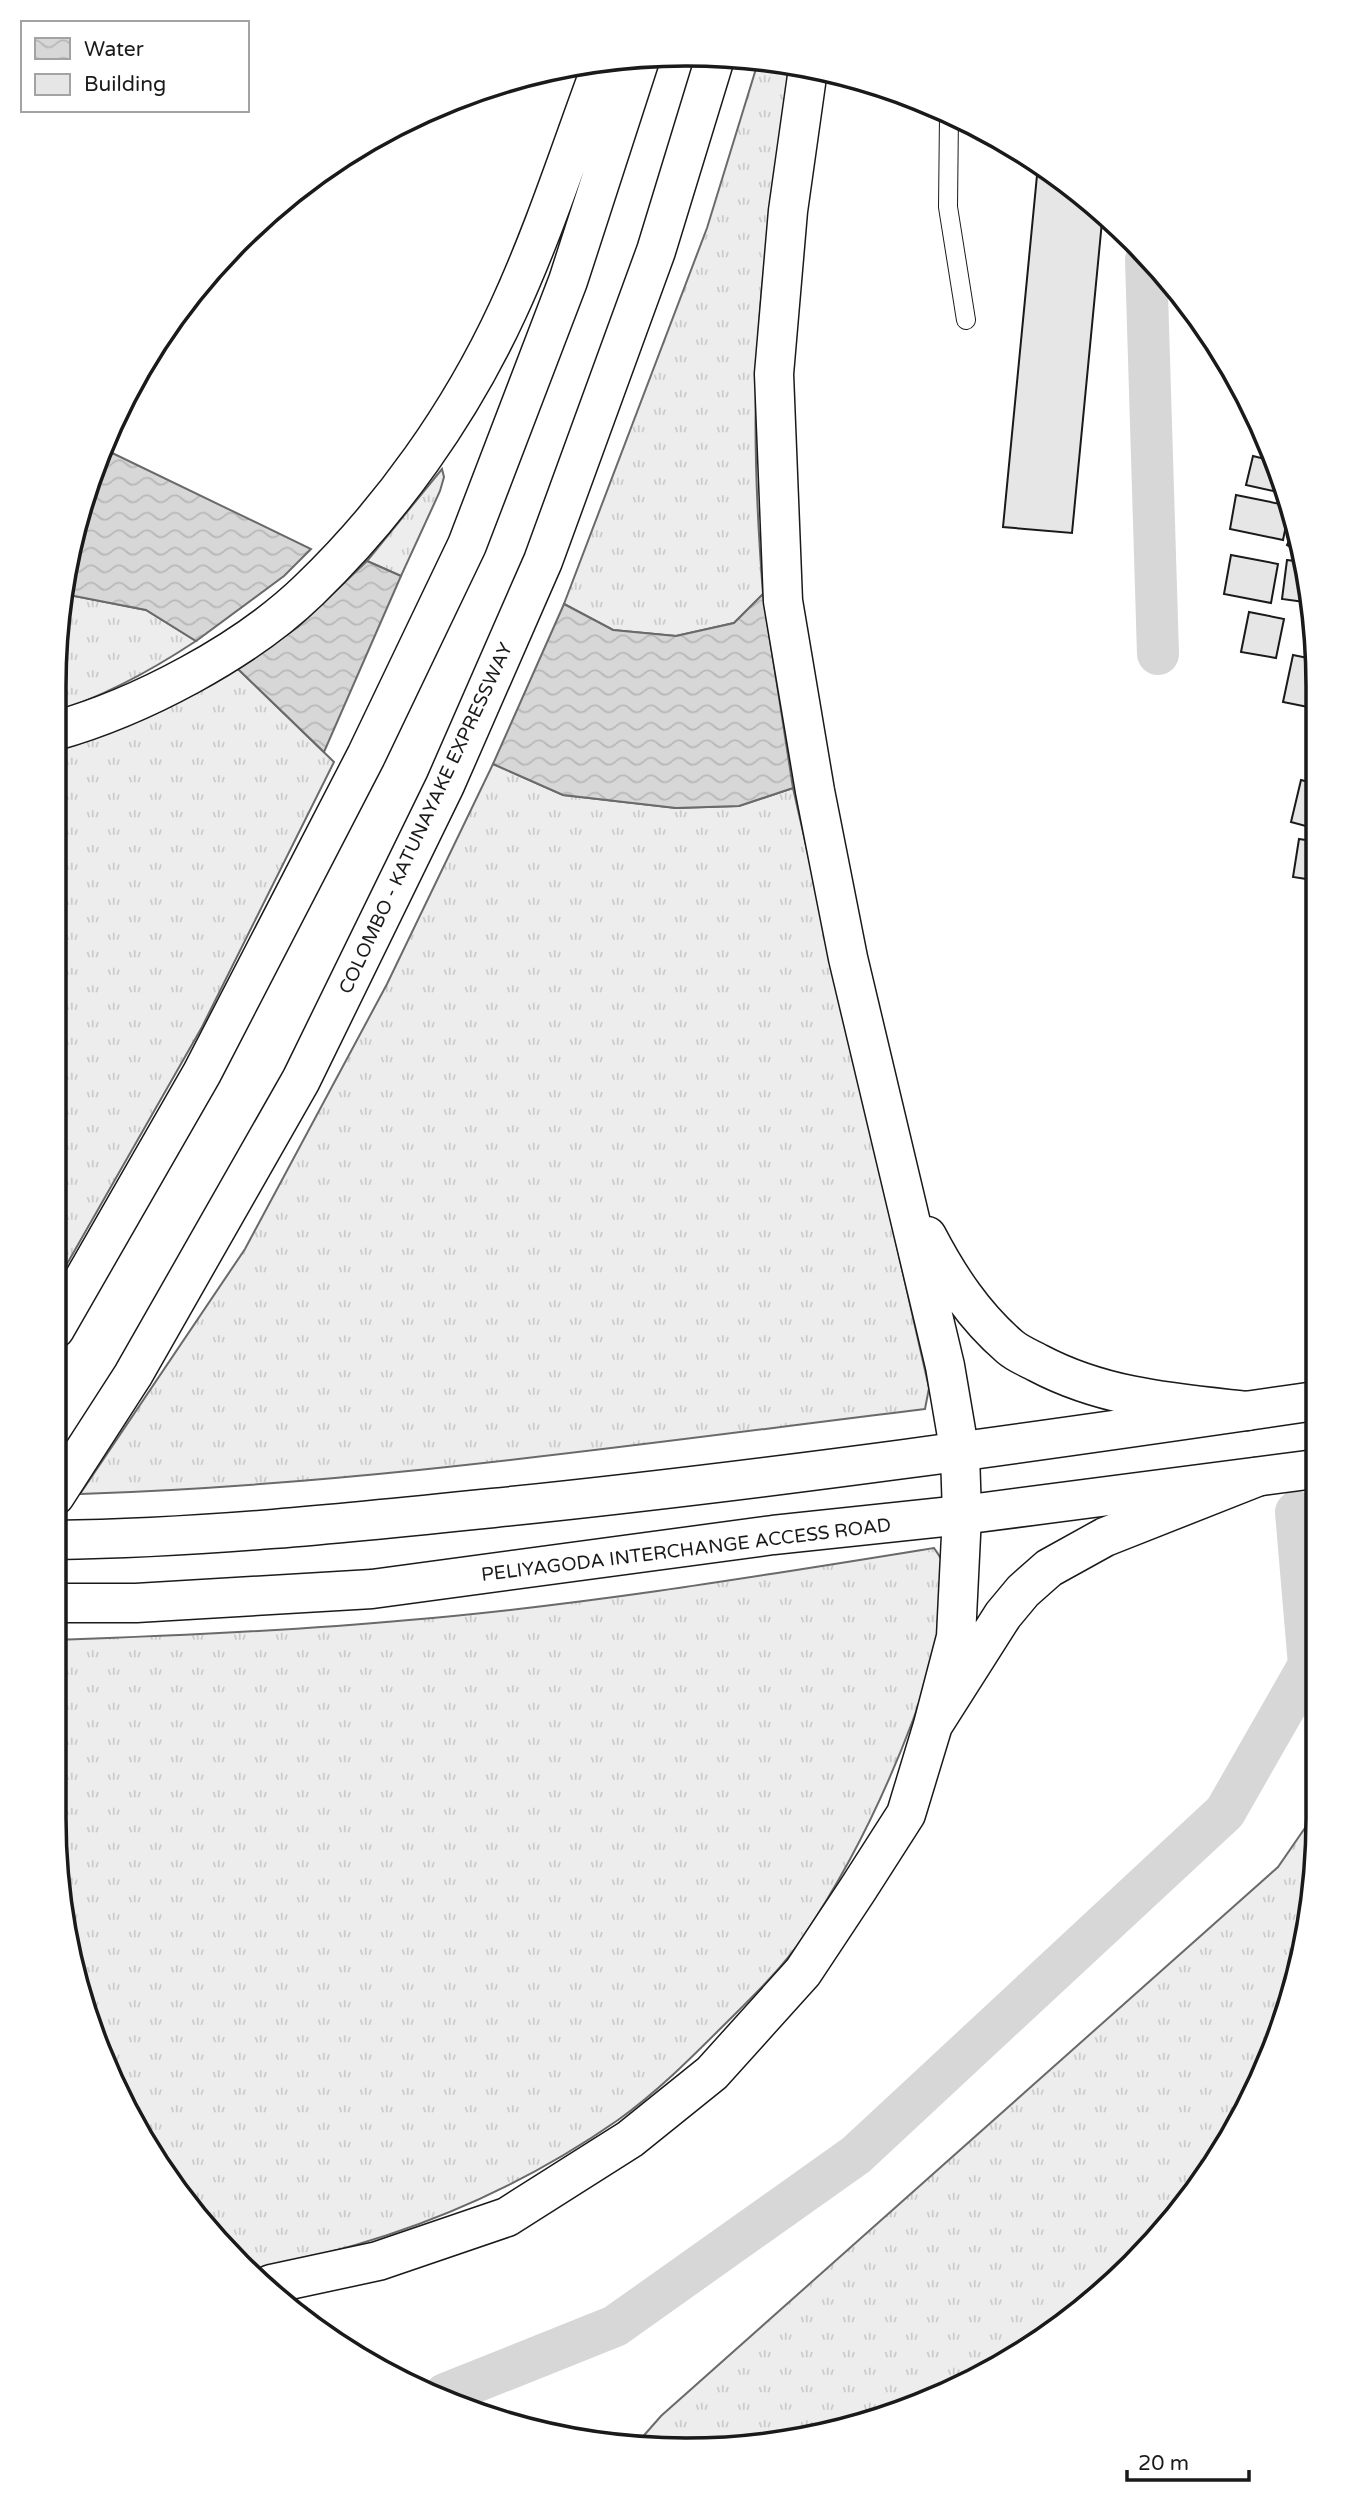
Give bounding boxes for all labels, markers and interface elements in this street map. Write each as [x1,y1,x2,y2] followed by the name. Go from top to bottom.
[21,21,248,112] legend
[84,37,144,62] text: Water
[84,72,166,97] text: Building
[335,639,517,997] street label: COLOMBO - KATUNAYAKE EXPRESSWAY
[480,1514,892,1586] street label: PELIYAGODA INTERCHANGE ACCESS ROAD
[1127,2438,1250,2482] scale bar
[1138,2451,1189,2476] text: 20 m

